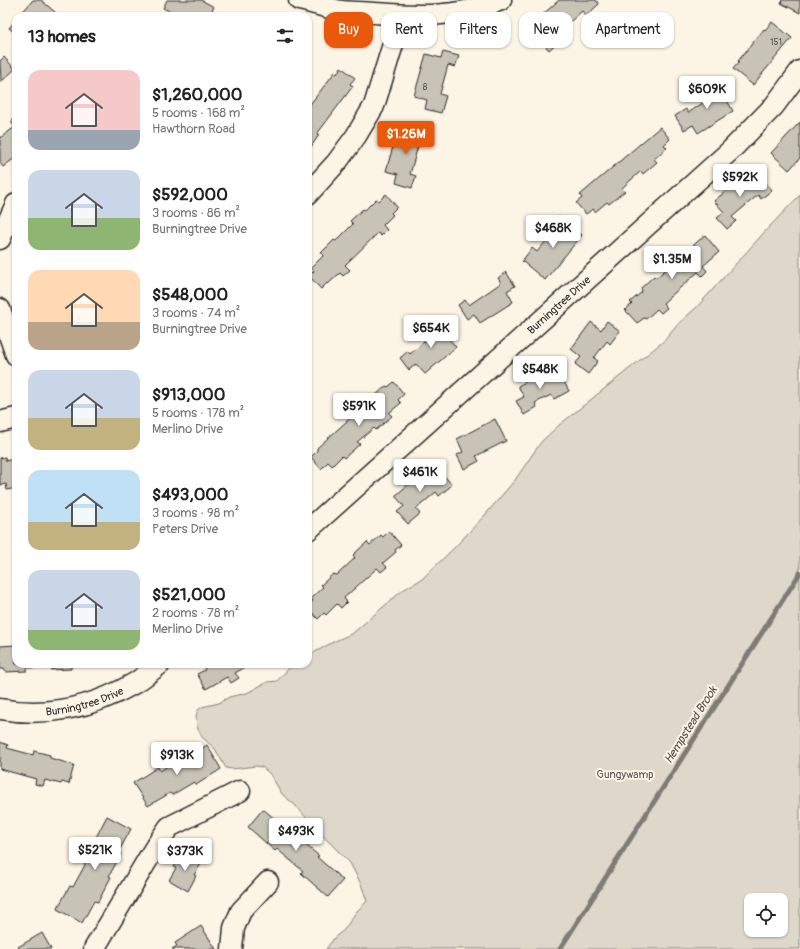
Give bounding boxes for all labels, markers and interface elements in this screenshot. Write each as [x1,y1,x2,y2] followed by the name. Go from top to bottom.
[324,12,373,48] chip: Buy
[381,12,437,48] chip: Rent
[445,12,511,48] chip: Filters
[519,12,573,48] chip: New
[581,12,674,48] chip: Apartment
[274,25,296,47] icon: filters
[28,26,96,47] text: 13 homes
[770,37,782,48] house number: 151
[679,76,735,110] pin: $609K
[688,81,726,97] text: $609K
[423,82,428,93] house number: 8
[152,84,242,105] text: $1,260,000
[60,86,108,134] icon: home
[152,105,245,121] text: 5 rooms · 168 m²
[152,121,235,137] text: Hawthorn Road
[373,121,439,155] pin: $1.26M
[386,126,426,142] text: $1.26M
[712,164,768,198] pin: $592K
[722,169,758,185] text: $592K
[152,184,228,205] text: $592,000
[60,186,108,234] icon: home
[152,205,240,221] text: 3 rooms · 86 m²
[525,215,581,249] pin: $468K
[535,220,571,236] text: $468K
[152,221,247,237] text: Burningtree Drive
[639,246,705,280] pin: $1.35M
[653,251,691,267] text: $1.35M
[524,273,593,337] street label: Burningtree Drive
[152,284,228,305] text: $548,000
[60,286,108,334] icon: home
[152,305,240,321] text: 3 rooms · 74 m²
[403,315,459,349] pin: $654K
[412,320,450,336] text: $654K
[152,321,247,337] text: Burningtree Drive
[512,356,568,390] pin: $548K
[522,361,558,377] text: $548K
[152,384,225,405] text: $913,000
[60,386,108,434] icon: home
[331,393,387,427] pin: $591K
[342,398,376,414] text: $591K
[152,405,244,421] text: 5 rooms · 178 m²
[152,421,223,437] text: Merlino Drive
[392,459,448,493] pin: $461K
[402,464,438,480] text: $461K
[152,484,228,505] text: $493,000
[60,486,108,534] icon: home
[152,505,239,521] text: 3 rooms · 98 m²
[152,521,218,537] text: Peters Drive
[152,584,226,605] text: $521,000
[60,586,108,634] icon: home
[152,605,239,621] text: 2 rooms · 78 m²
[152,621,223,637] text: Merlino Drive
[661,683,721,766] water label: Hempstead Brook
[45,684,126,718] street label: Burningtree Drive
[149,742,205,776] pin: $913K
[160,747,194,763] text: $913K
[597,768,653,781] park label: Gungywamp
[268,818,324,852] pin: $493K
[278,823,314,839] text: $493K
[67,837,123,871] pin: $521K
[157,838,213,872] pin: $373K
[78,842,112,858] text: $521K
[167,843,203,859] text: $373K
[744,893,788,937] map controls
[744,893,788,937] button: locate

